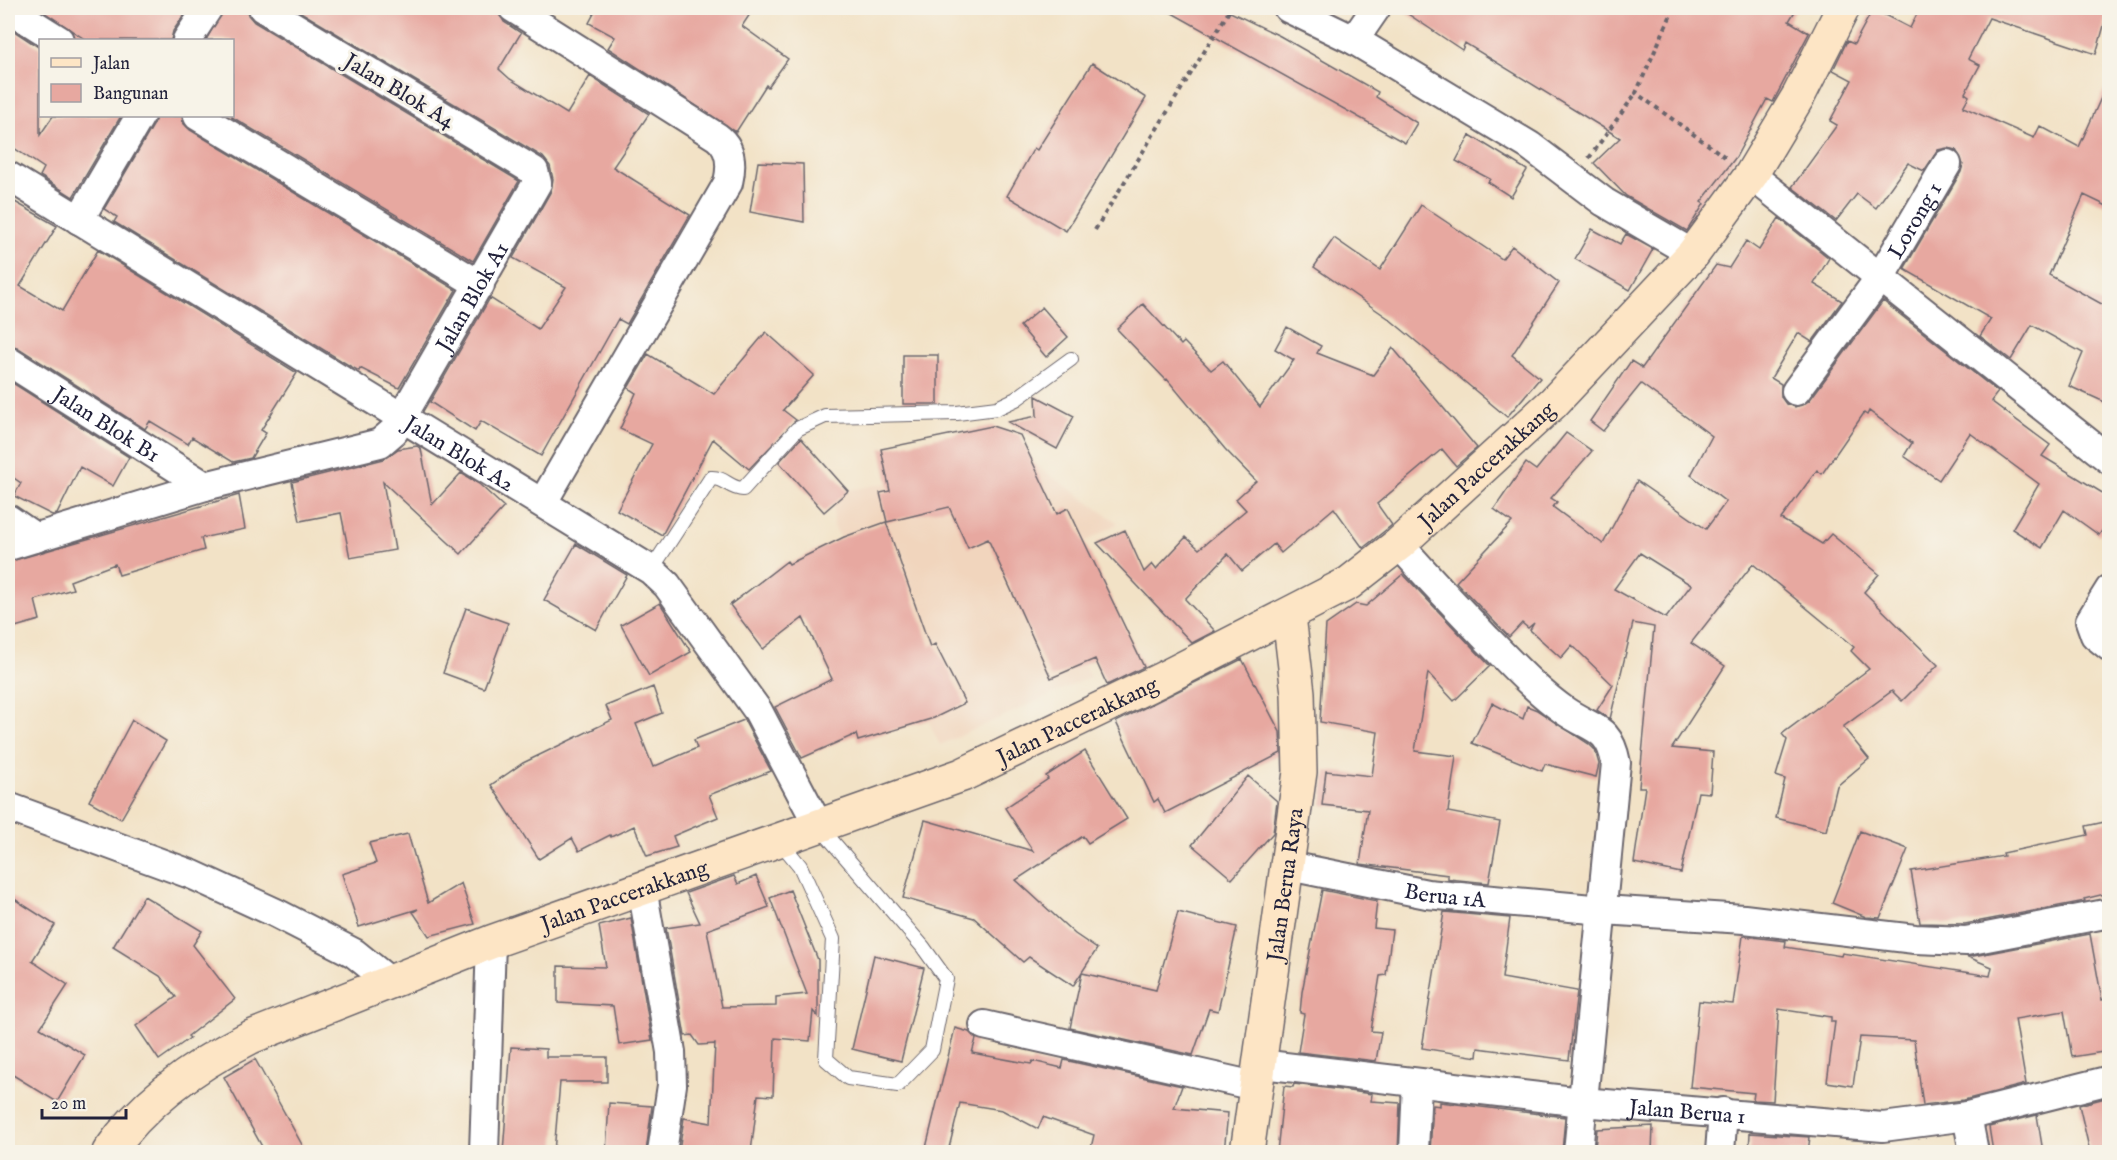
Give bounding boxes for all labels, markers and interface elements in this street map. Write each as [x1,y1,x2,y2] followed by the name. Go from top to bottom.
[39,39,234,117] legend
[336,46,460,136] street label: Jalan Blok A4
[91,53,130,76] text: Jalan
[93,83,169,106] text: Bangunan
[1882,178,1949,264] street label: Lorong 1
[429,238,516,360] street label: Jalan Blok A1
[44,379,165,470] street label: Jalan Blok B1
[1411,396,1562,537] street label: Jalan Paccerakkang
[396,409,519,499] street label: Jalan Blok A2
[990,671,1164,774] street label: Jalan Paccerakkang
[1261,806,1311,966] street label: Jalan Berua Raya
[535,854,713,940] street label: Jalan Paccerakkang
[1402,878,1488,915] street label: Berua 1A
[42,1082,126,1120] scale bar
[51,1093,86,1116] text: 20 m
[1625,1094,1747,1132] street label: Jalan Berua 1

